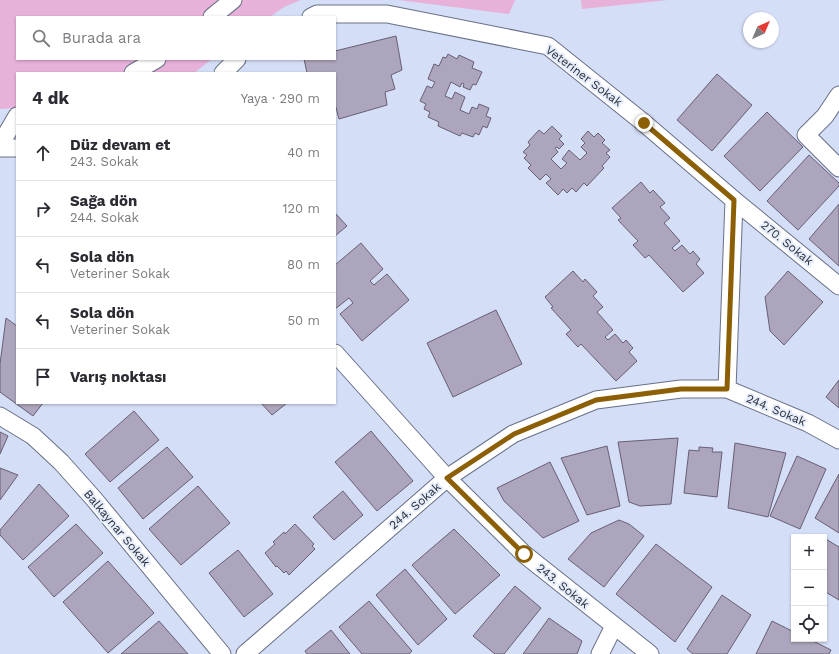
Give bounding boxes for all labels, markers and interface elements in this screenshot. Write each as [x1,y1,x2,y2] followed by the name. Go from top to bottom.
[743,12,779,48] north arrow
[16,16,336,60] search box
[30,27,52,49] icon: search
[62,29,141,47] text: Burada ara
[543,43,625,109] street label: Veteriner Sokak
[32,88,69,108] text: 4 dk
[241,91,320,106] text: Yaya · 290 m
[635,114,653,132] route end
[70,136,170,154] text: Düz devam et
[32,142,54,164] icon: ahead
[287,145,320,160] text: 40 m
[70,154,139,169] text: 243. Sokak
[70,192,137,210] text: Sağa dön
[32,198,54,220] icon: right
[282,201,320,216] text: 120 m
[70,210,139,225] text: 244. Sokak
[758,218,816,268] street label: 270. Sokak
[70,248,134,266] text: Sola dön
[32,254,54,276] icon: left
[287,257,320,272] text: 80 m
[70,266,170,281] text: Veteriner Sokak
[70,304,134,322] text: Sola dön
[32,310,54,332] icon: left
[288,313,320,328] text: 50 m
[70,322,170,337] text: Veteriner Sokak
[32,366,54,388] icon: arrive
[70,368,167,386] text: Varış noktası
[744,391,808,429] street label: 244. Sokak
[386,480,444,532] street label: 244. Sokak
[81,487,153,569] street label: Balkaynar Sokak
[791,534,827,642] map controls
[791,534,827,570] button: +
[515,545,533,563] route start
[534,561,592,612] street label: 243. Sokak
[791,570,827,606] button: −
[791,606,827,642] button: locate

